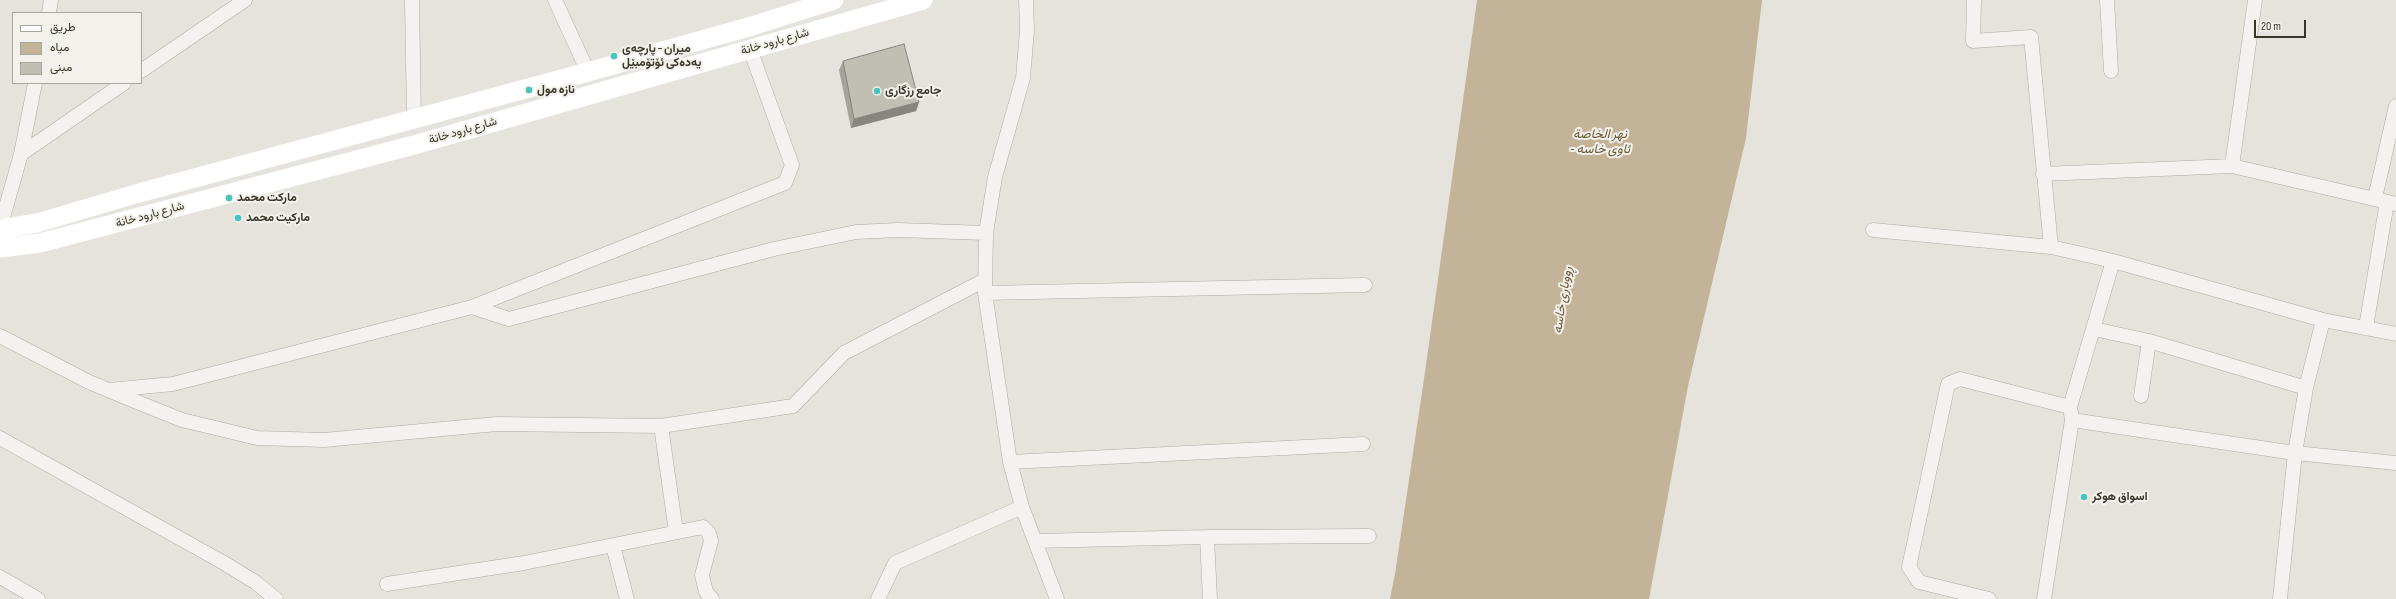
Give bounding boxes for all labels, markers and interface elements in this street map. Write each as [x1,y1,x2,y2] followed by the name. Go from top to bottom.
[12,12,142,84] legend
[2256,12,2308,38] scale bar
[2261,19,2281,34] text: 20 m
[50,20,75,35] text: طريق
[739,25,811,59] street label: شارع بارود خانة
[50,40,69,55] text: مياه
[622,42,701,70] place label: میران - پارچەی یەدەکی ئۆتۆمبێل
[609,51,619,61] marker: میران - پارچەی یەدەکی ئۆتۆمبێل
[50,60,72,75] text: مبنى
[537,83,575,97] place label: نازه مول
[885,84,941,98] place label: جامع رزگاری
[524,85,534,95] marker: نازه مول
[872,86,882,96] marker: جامع رزگاری
[427,114,499,148] street label: شارع بارود خانة
[1570,127,1630,158] water label: نهر الخاصة - ئاوی خاسە
[237,191,297,205] place label: ماركت محمد
[224,193,234,203] marker: ماركت محمد
[114,199,186,231] street label: شارع بارود خانة
[246,211,310,225] place label: ماركيت محمد
[233,213,243,223] marker: ماركيت محمد
[1550,265,1576,335] water label: ڕووباری خاسە
[2092,490,2148,504] place label: اسواق هوكر
[2079,492,2089,502] marker: اسواق هوكر

